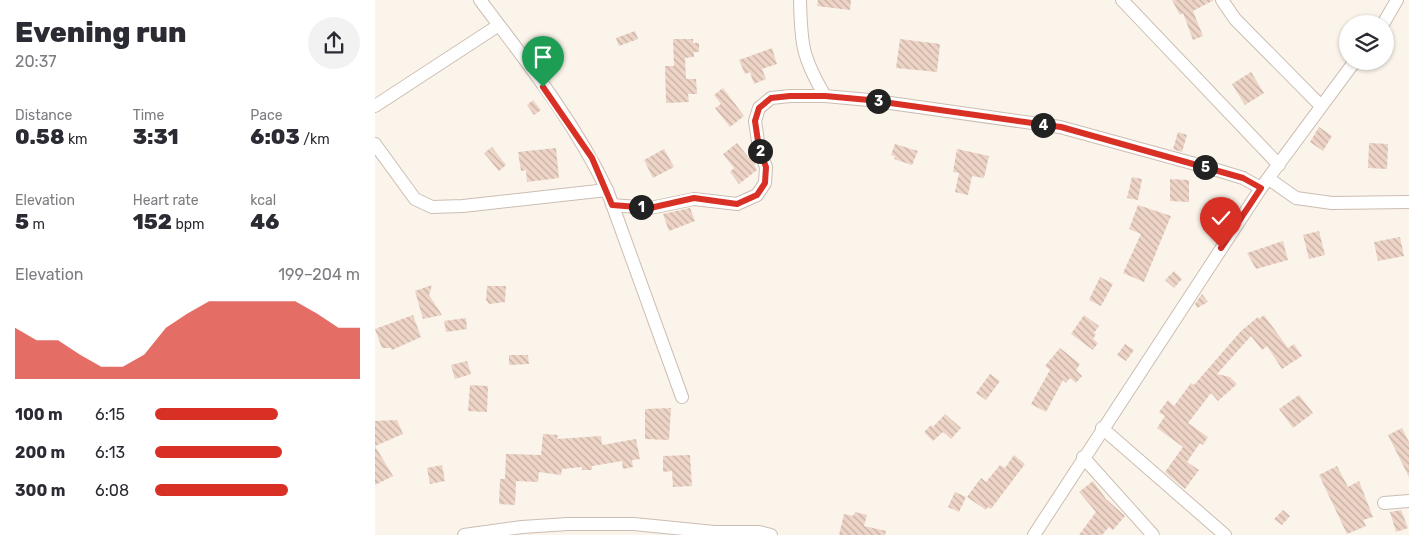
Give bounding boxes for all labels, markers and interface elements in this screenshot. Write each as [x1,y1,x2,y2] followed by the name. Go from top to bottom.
[1339,15,1394,70] map controls
[1339,15,1394,70] button: layers
[15,16,186,49] text: Evening run
[308,17,360,69] button: share
[522,36,564,87] pin
[529,43,557,71] icon: arrive
[15,52,56,71] text: 20:37
[865,88,891,114] pin: 3
[874,93,883,110] text: 3
[15,107,72,124] text: Distance
[133,107,164,124] text: Time
[250,107,282,124] text: Pace
[1031,112,1055,138] pin: 4
[1039,117,1048,134] text: 4
[15,124,64,149] text: 0.58
[133,124,179,149] text: 3:31
[250,124,300,149] text: 6:03
[64,131,88,148] text: km
[300,131,330,148] text: /km
[747,138,773,164] pin: 2
[756,143,765,160] text: 2
[1193,154,1217,180] pin: 5
[1201,159,1210,176] text: 5
[15,192,75,209] text: Elevation
[133,192,199,209] text: Heart rate
[250,192,276,209] text: kcal
[629,194,653,220] pin: 1
[1200,197,1242,248] pin
[638,199,645,216] text: 1
[1207,204,1235,232] icon: check
[15,209,29,234] text: 5
[133,209,172,234] text: 152
[250,209,279,234] text: 46
[29,216,45,233] text: m
[172,216,205,233] text: bpm
[15,265,84,284] text: Elevation
[278,265,360,284] text: 199–204 m
[15,405,63,424] text: 100 m
[95,405,125,424] text: 6:15
[15,443,65,462] text: 200 m
[95,443,125,462] text: 6:13
[15,481,65,500] text: 300 m
[95,481,129,500] text: 6:08

